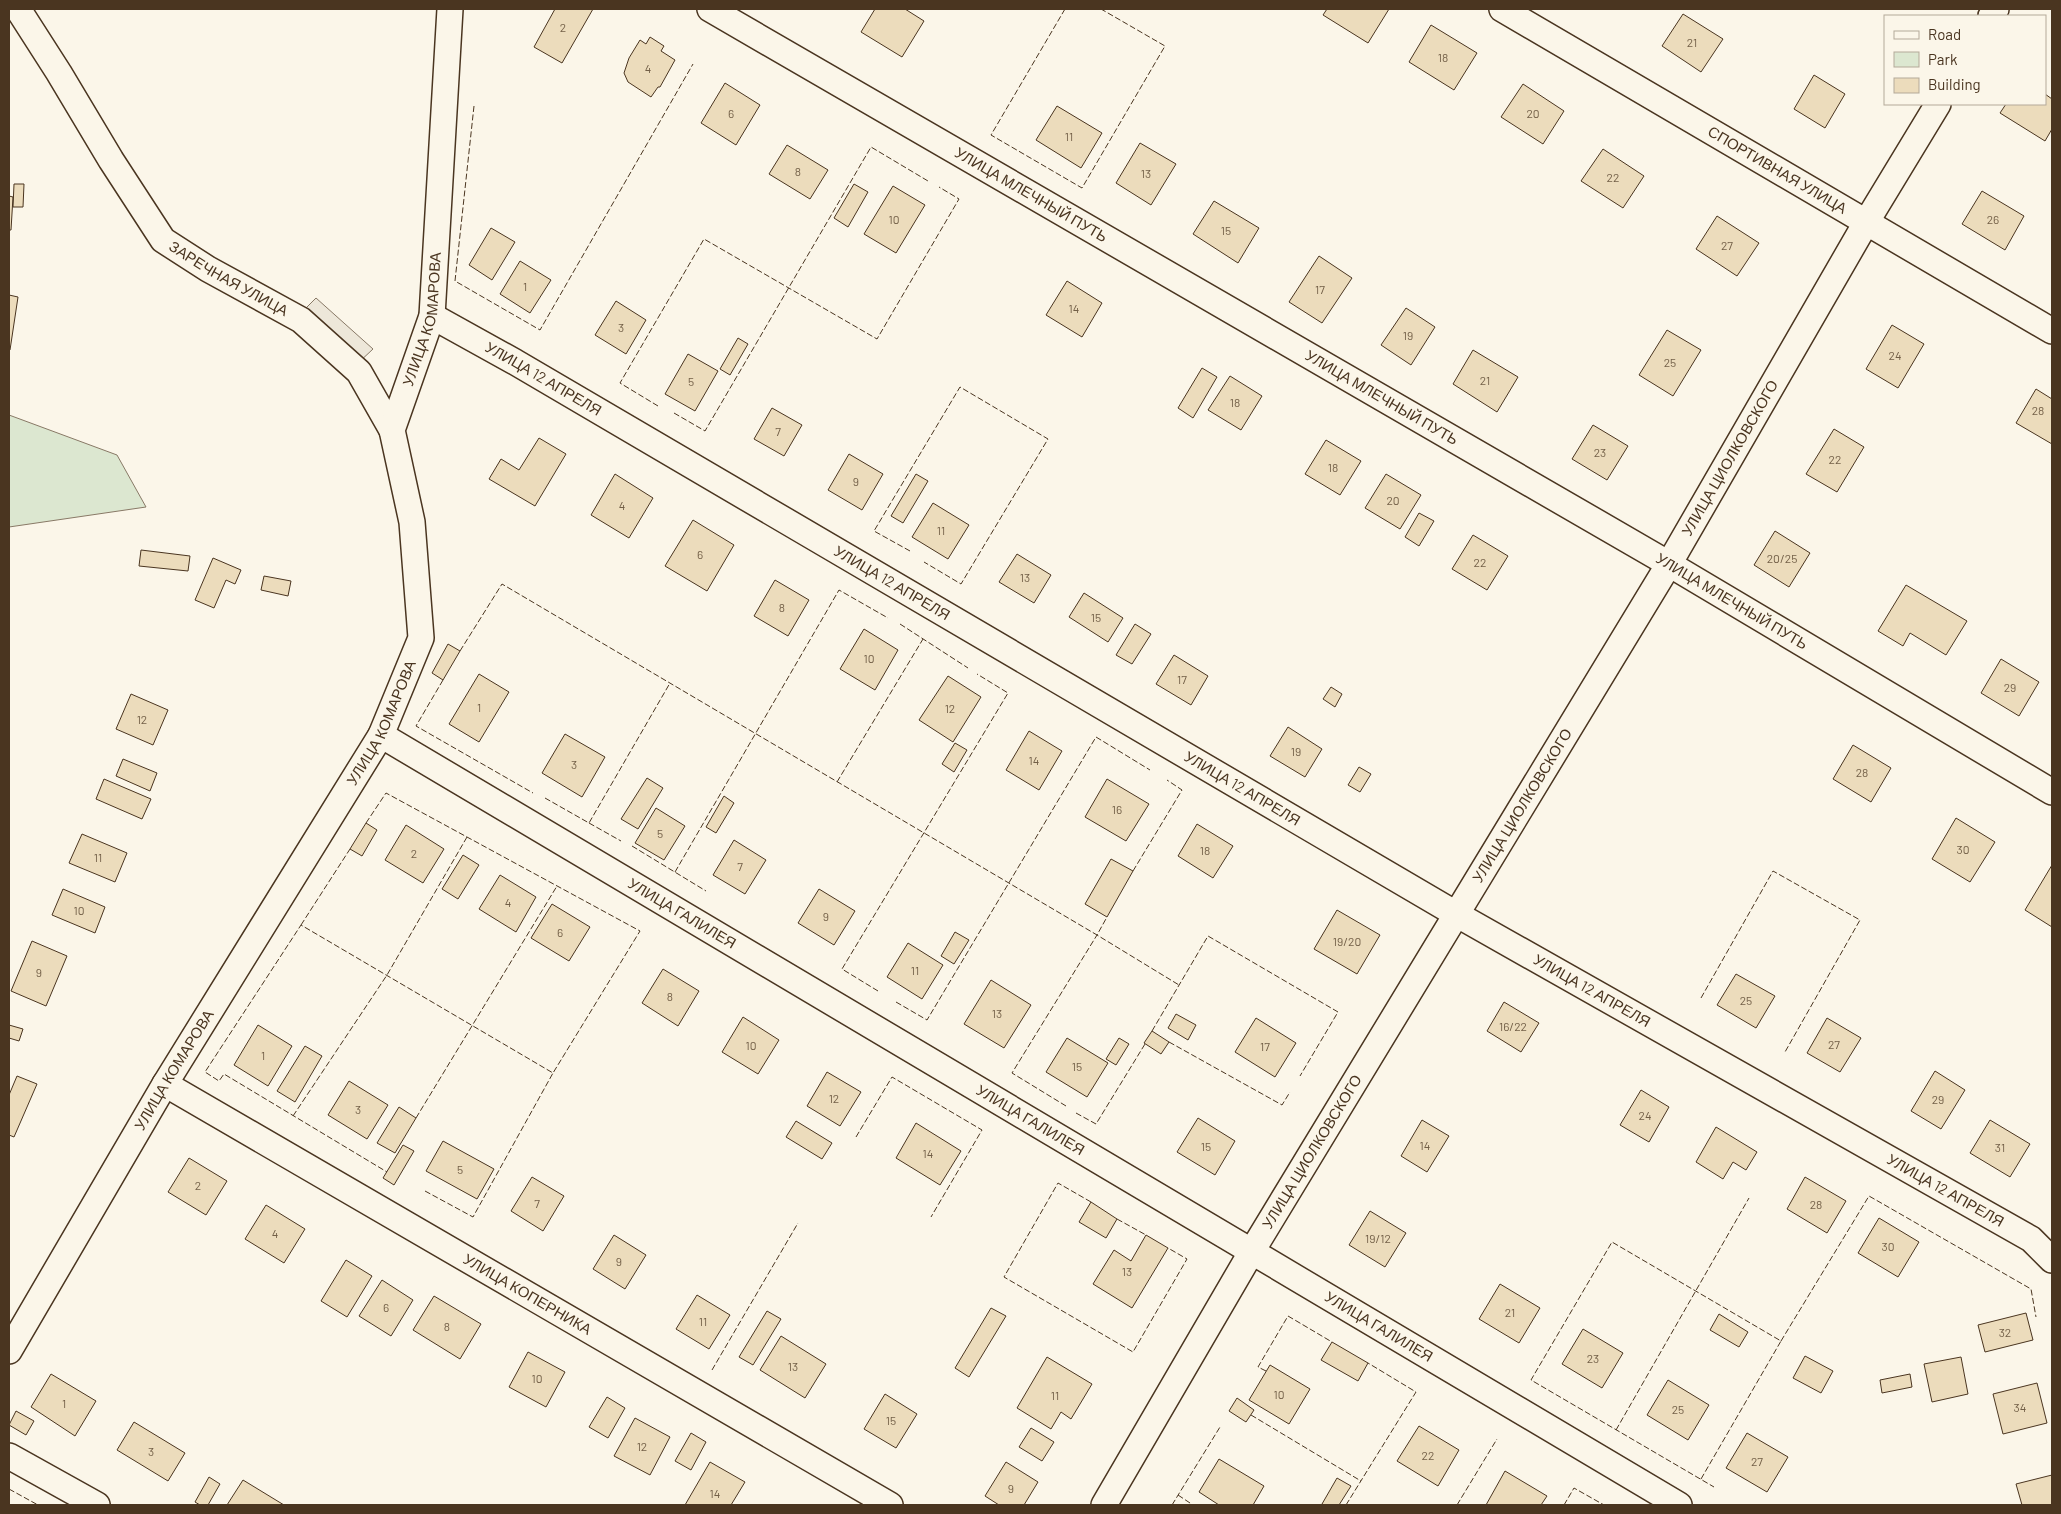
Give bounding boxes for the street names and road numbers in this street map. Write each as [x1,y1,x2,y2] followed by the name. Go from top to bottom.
[1705,122,1851,217] street label: СПОРТИВНАЯ УЛИЦА
[952,143,1111,245] street label: УЛИЦА МЛЕЧНЫЙ ПУТЬ
[166,236,292,319] street label: ЗАРЕЧНАЯ УЛИЦА
[398,252,444,388] street label: УЛИЦА КОМАРОВА
[483,337,605,419] street label: УЛИЦА 12 АПРЕЛЯ
[1303,346,1462,448] street label: УЛИЦА МЛЕЧНЫЙ ПУТЬ
[1677,376,1781,539] street label: УЛИЦА ЦИОЛКОВСКОГО
[831,541,954,623] street label: УЛИЦА 12 АПРЕЛЯ
[1653,548,1811,653] street label: УЛИЦА МЛЕЧНЫЙ ПУТЬ
[342,657,419,788] street label: УЛИЦА КОМАРОВА
[1468,725,1575,885] street label: УЛИЦА ЦИОЛКОВСКОГО
[1181,747,1304,829] street label: УЛИЦА 12 АПРЕЛЯ
[625,874,740,952] street label: УЛИЦА ГАЛИЛЕЯ
[1531,950,1654,1030] street label: УЛИЦА 12 АПРЕЛЯ
[130,1006,217,1133] street label: УЛИЦА КОМАРОВА
[1258,1071,1365,1232] street label: УЛИЦА ЦИОЛКОВСКОГО
[974,1080,1088,1158] street label: УЛИЦА ГАЛИЛЕЯ
[1884,1150,2008,1230] street label: УЛИЦА 12 АПРЕЛЯ
[461,1249,595,1338] street label: УЛИЦА КОПЕРНИКА
[1322,1287,1436,1365] street label: УЛИЦА ГАЛИЛЕЯ

